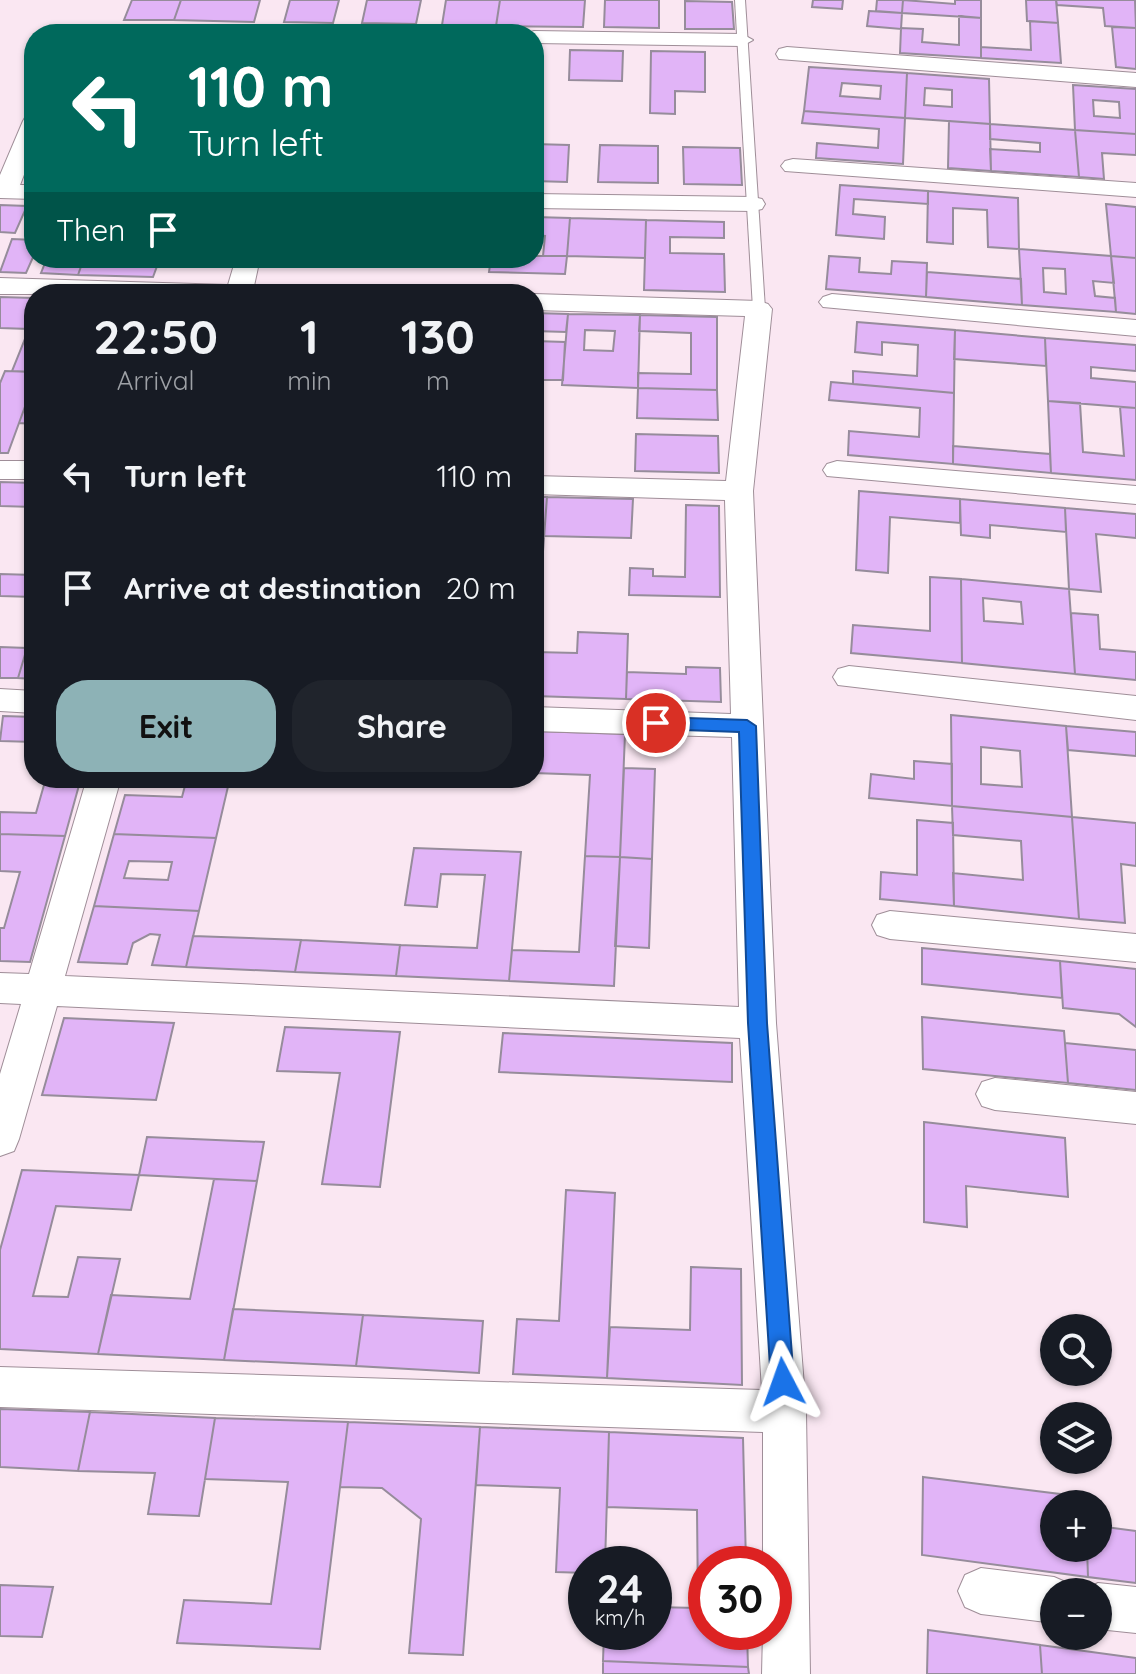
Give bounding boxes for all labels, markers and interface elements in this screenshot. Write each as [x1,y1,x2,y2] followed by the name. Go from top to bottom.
[188,51,333,121] text: 110 m
[56,56,160,160] icon: left
[188,120,324,165] text: Turn left
[141,208,185,252] icon: arrive
[56,211,125,249] text: Then
[93,306,218,366] text: 22:50
[300,306,319,366] text: 1
[401,306,475,366] text: 130
[117,364,195,397] text: Arrival
[287,364,332,397] text: min
[426,364,450,397] text: m
[56,454,100,498] icon: left
[124,457,247,495] text: Turn left
[436,457,512,495] text: 110 m
[56,566,100,610] icon: arrive
[124,569,422,607] text: Arrive at destination
[446,569,516,607] text: 20 m
[56,680,276,772] button: Exit
[292,680,512,772] button: Share
[622,689,690,757] pin
[634,701,678,745] icon: arrive
[1040,1314,1112,1650] map controls
[1040,1314,1112,1386] button: search
[741,1340,825,1424] position arrow
[1040,1402,1112,1474] button: layers
[1040,1490,1112,1562] button: +
[688,1546,792,1650] speed limit sign: 30
[597,1563,643,1613] text: 24
[1040,1578,1112,1650] button: −
[595,1605,645,1630] text: km/h

